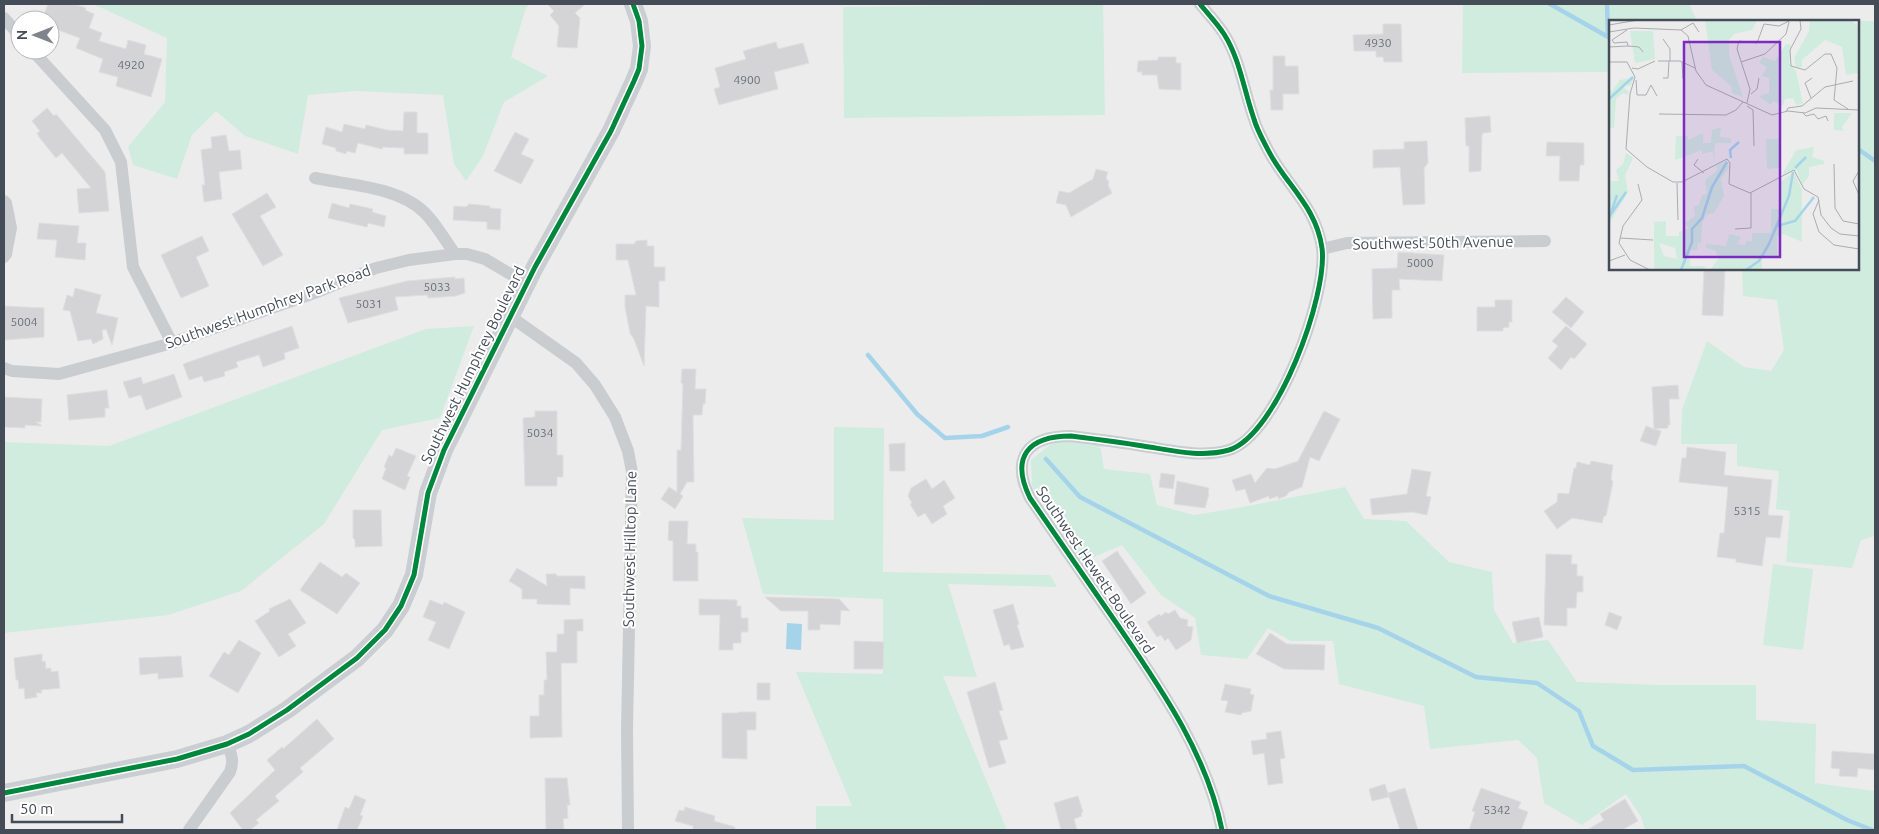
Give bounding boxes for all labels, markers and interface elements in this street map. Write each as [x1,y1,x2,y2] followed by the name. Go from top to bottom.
[10,10,60,60] north arrow
[1609,20,1859,270] inset map
[14,30,30,40] text: N
[1364,36,1392,49] house number: 4930
[117,58,145,71] house number: 4920
[733,73,761,86] house number: 4900
[1352,233,1514,252] street label: Southwest 50th Avenue
[1406,256,1434,269] house number: 5000
[163,261,373,352] street label: Southwest Humphrey Park Road
[417,263,528,466] street label: Southwest Humphrey Boulevard
[423,280,451,293] house number: 5033
[355,297,383,310] house number: 5031
[10,315,38,328] house number: 5004
[526,426,554,439] house number: 5034
[620,471,639,627] street label: Southwest Hilltop Lane
[1033,483,1158,656] street label: Southwest Hewett Boulevard
[1733,504,1761,517] house number: 5315
[12,792,122,824] scale bar
[20,800,53,817] text: 50 m
[1483,803,1511,816] house number: 5342

